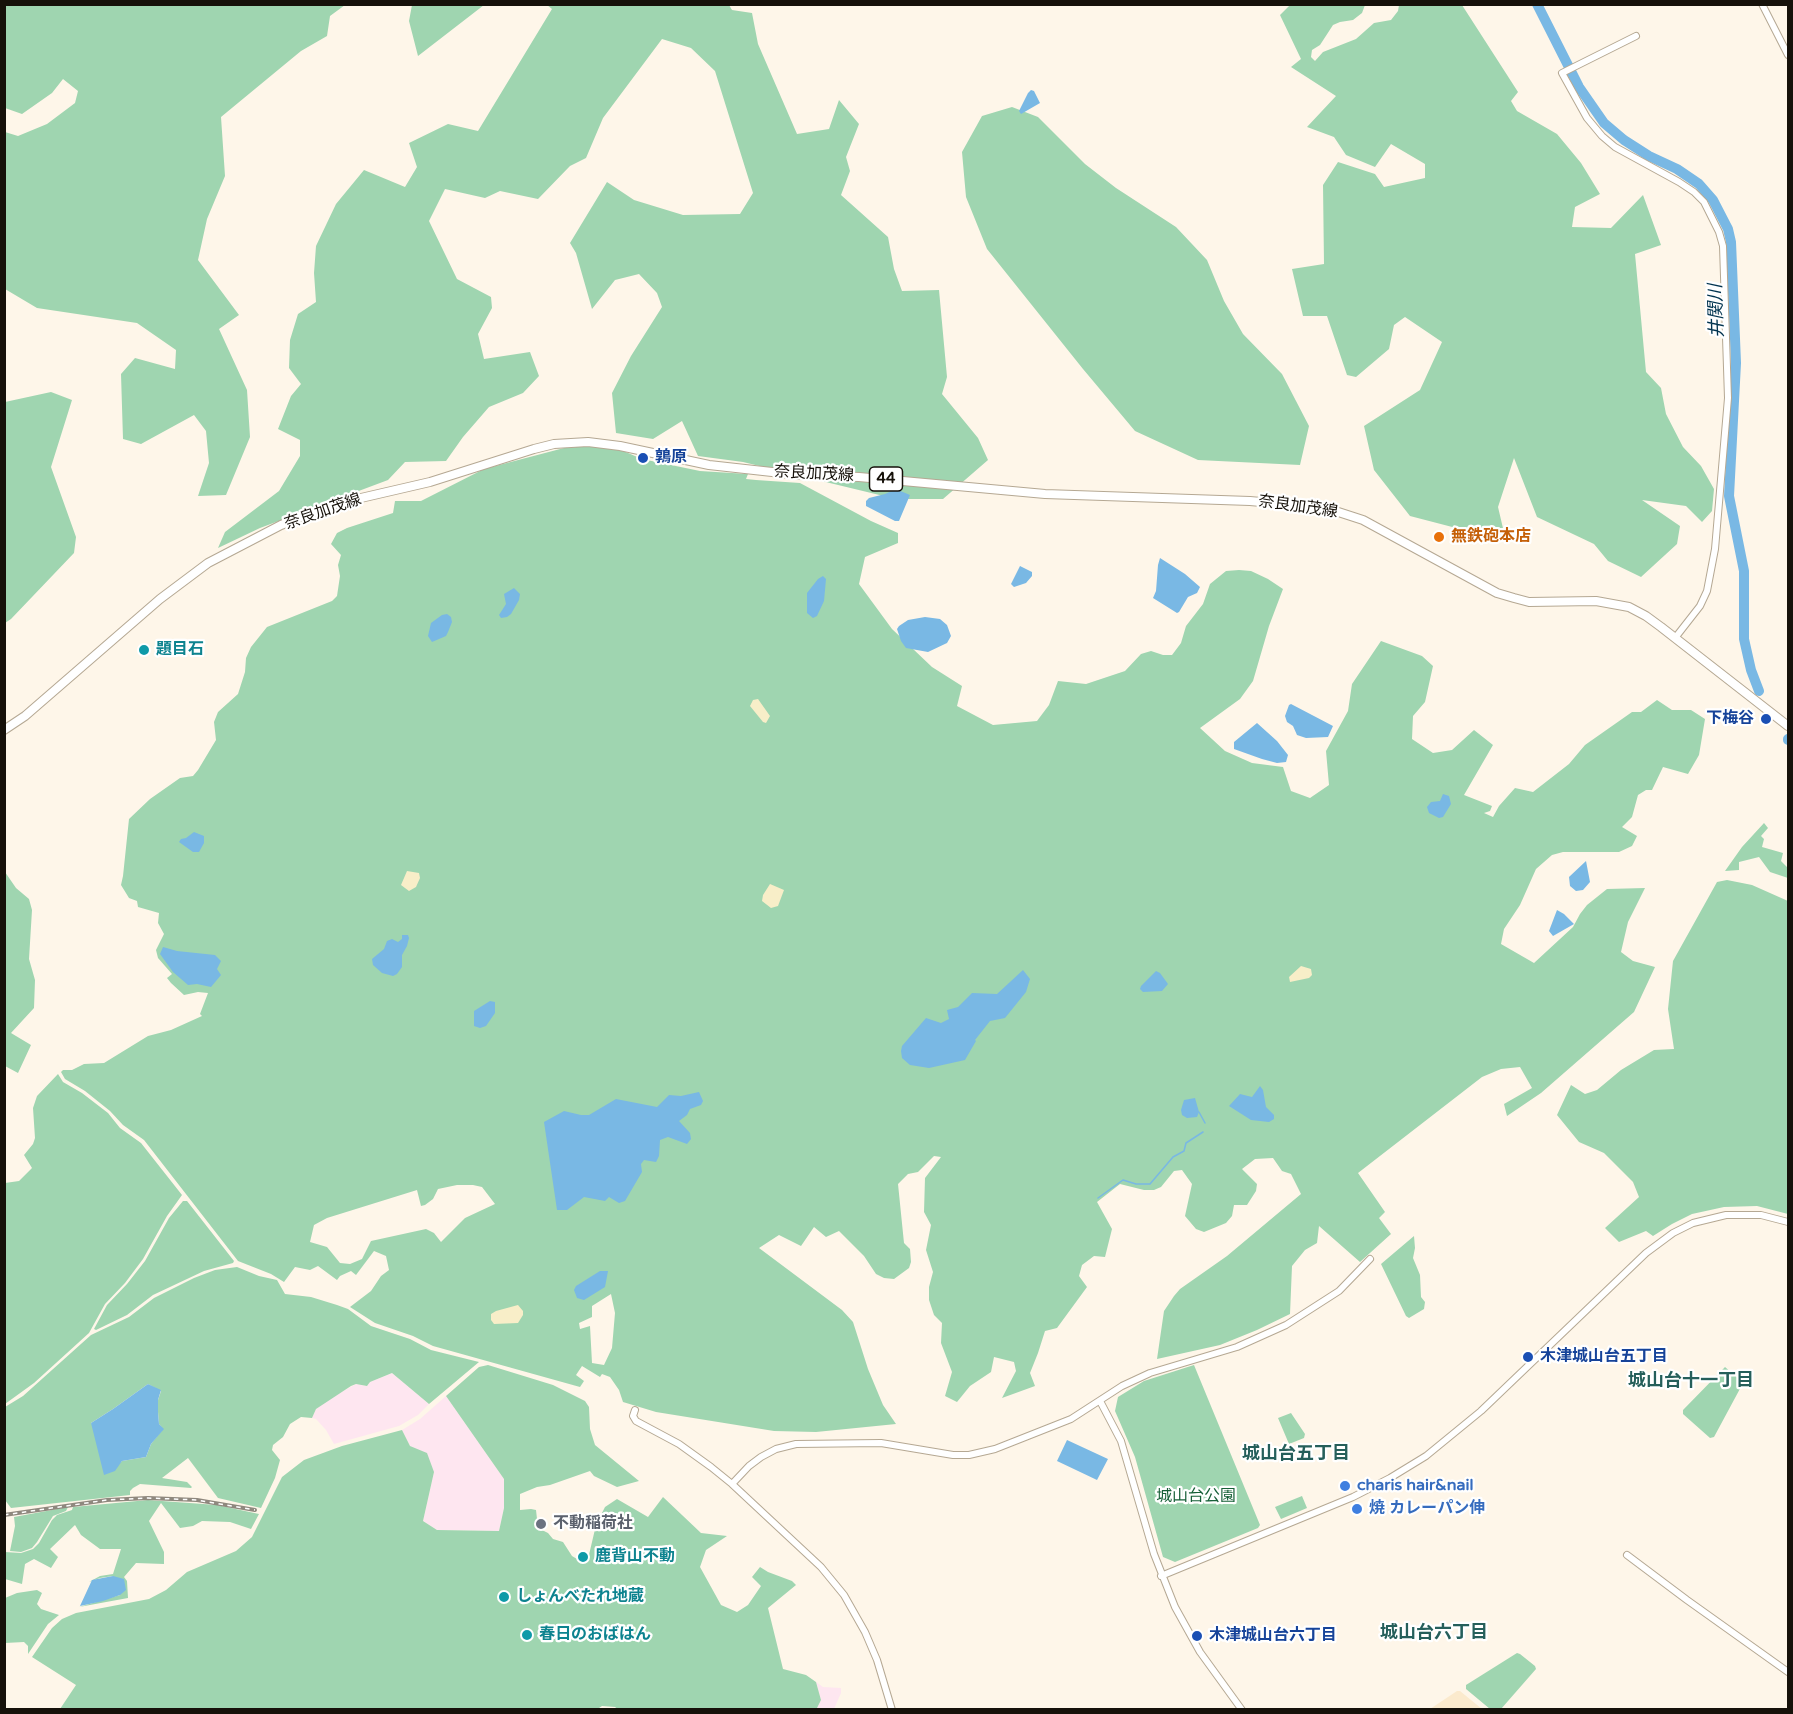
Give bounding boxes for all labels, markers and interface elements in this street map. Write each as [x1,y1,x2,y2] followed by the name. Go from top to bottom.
[1705,284,1729,338] water label: 井関川
[655,448,687,468] place label: 鶉原
[636,451,650,465] marker: 鶉原
[774,462,854,486] street label: 奈良加茂線
[870,467,902,491] road number: 44
[282,490,364,534] street label: 奈良加茂線
[1257,492,1339,522] street label: 奈良加茂線
[1451,527,1531,547] place label: 無鉄砲本店
[1432,530,1446,544] marker: 無鉄砲本店
[156,640,204,660] place label: 題目石
[137,643,151,657] marker: 題目石
[1706,709,1754,729] place label: 下梅谷
[1759,712,1773,726] marker: 下梅谷
[1540,1347,1668,1367] place label: 木津城山台五丁目
[1521,1350,1535,1364] marker: 木津城山台五丁目
[1628,1370,1754,1392] district label: 城山台十一丁目
[1242,1443,1350,1465] district label: 城山台五丁目
[1357,1476,1473,1496] place label: charis hair&nail
[1338,1479,1352,1493] marker: charis hair&nail
[1156,1487,1236,1507] park label: 城山台公園
[1369,1499,1485,1519] place label: 焼 カレーパン伸
[1350,1502,1364,1516] marker: 焼 カレーパン伸
[553,1514,633,1534] place label: 不動稲荷社
[534,1517,548,1531] marker: 不動稲荷社
[595,1547,675,1567] place label: 鹿背山不動
[576,1550,590,1564] marker: 鹿背山不動
[516,1587,644,1607] place label: しょんべたれ地蔵
[497,1590,511,1604] marker: しょんべたれ地蔵
[1380,1622,1488,1644] district label: 城山台六丁目
[539,1625,651,1645] place label: 春日のおばはん
[1209,1626,1337,1646] place label: 木津城山台六丁目
[520,1628,534,1642] marker: 春日のおばはん
[1190,1629,1204,1643] marker: 木津城山台六丁目

